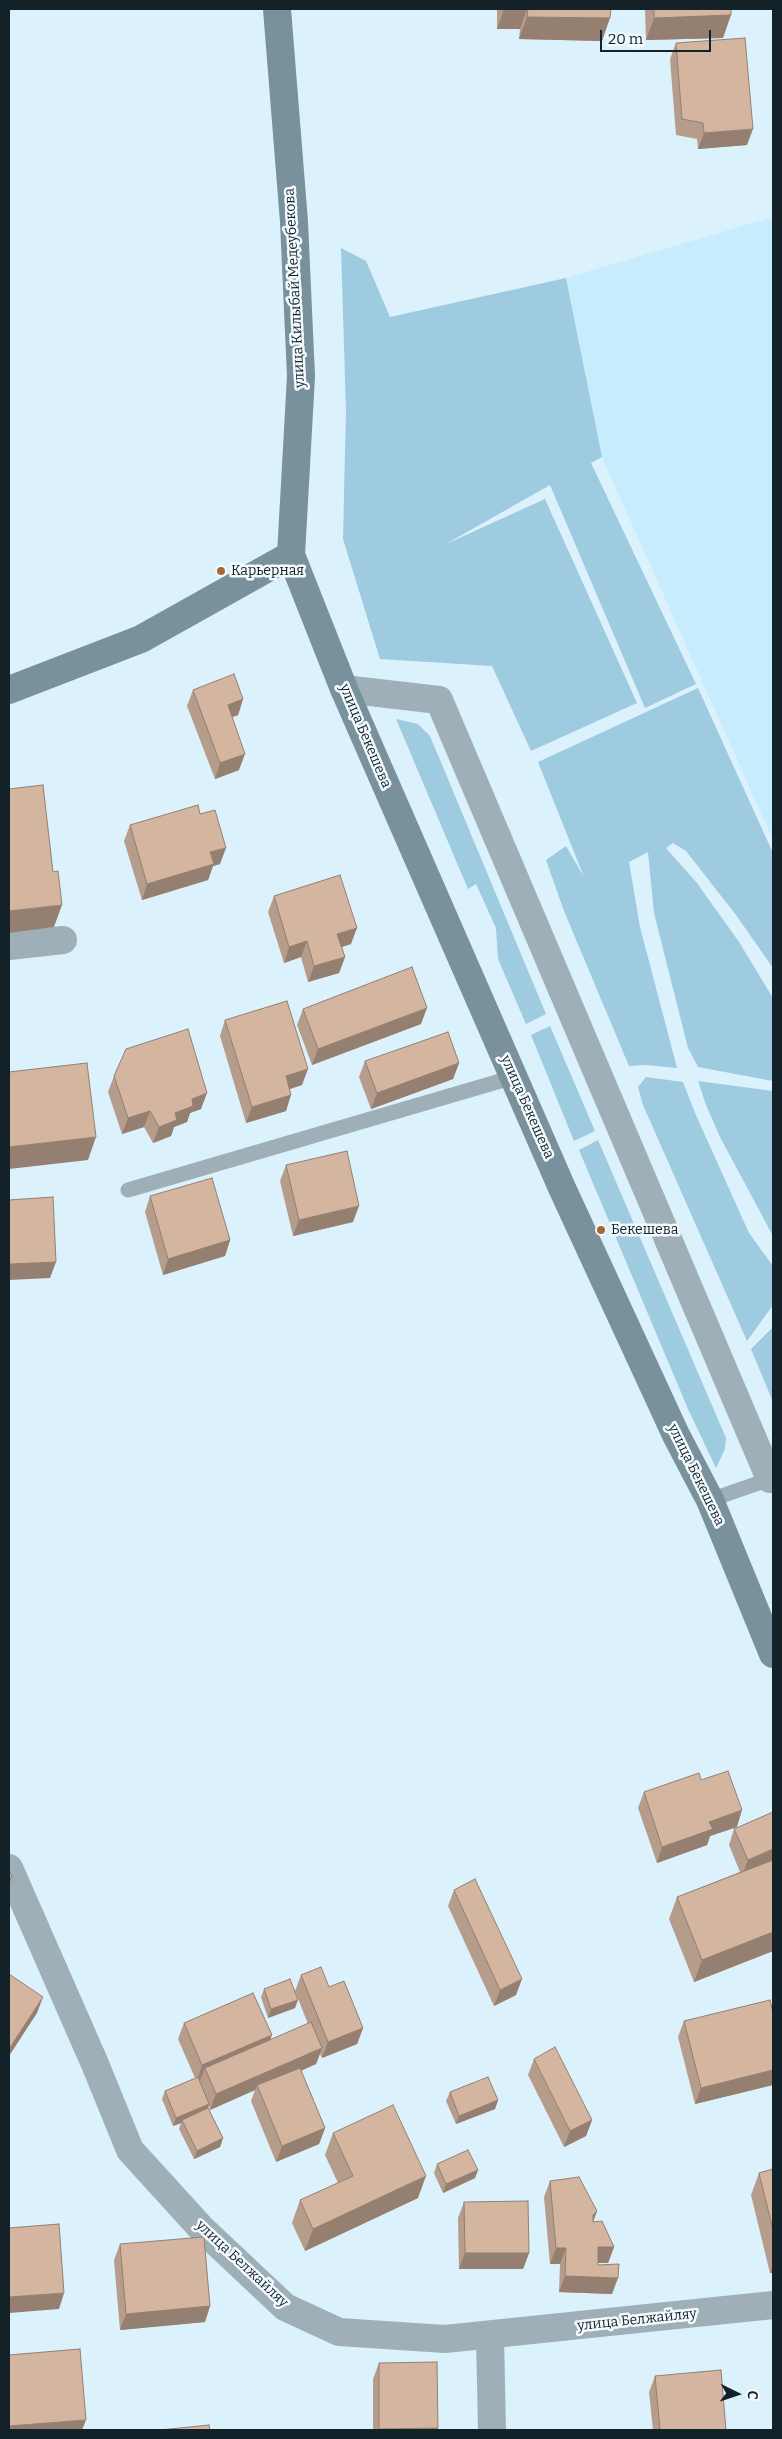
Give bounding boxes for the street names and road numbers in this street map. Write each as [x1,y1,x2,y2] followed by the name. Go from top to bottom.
[281,188,309,388] street label: улица Килыбай Медеубекова
[336,681,394,791] street label: улица Бекешева
[497,1053,557,1161] street label: улица Бекешева
[664,1421,728,1529] street label: улица Бекешева
[192,2217,292,2311] street label: улица Белжайляу
[576,2305,698,2335] street label: улица Белжайляу

